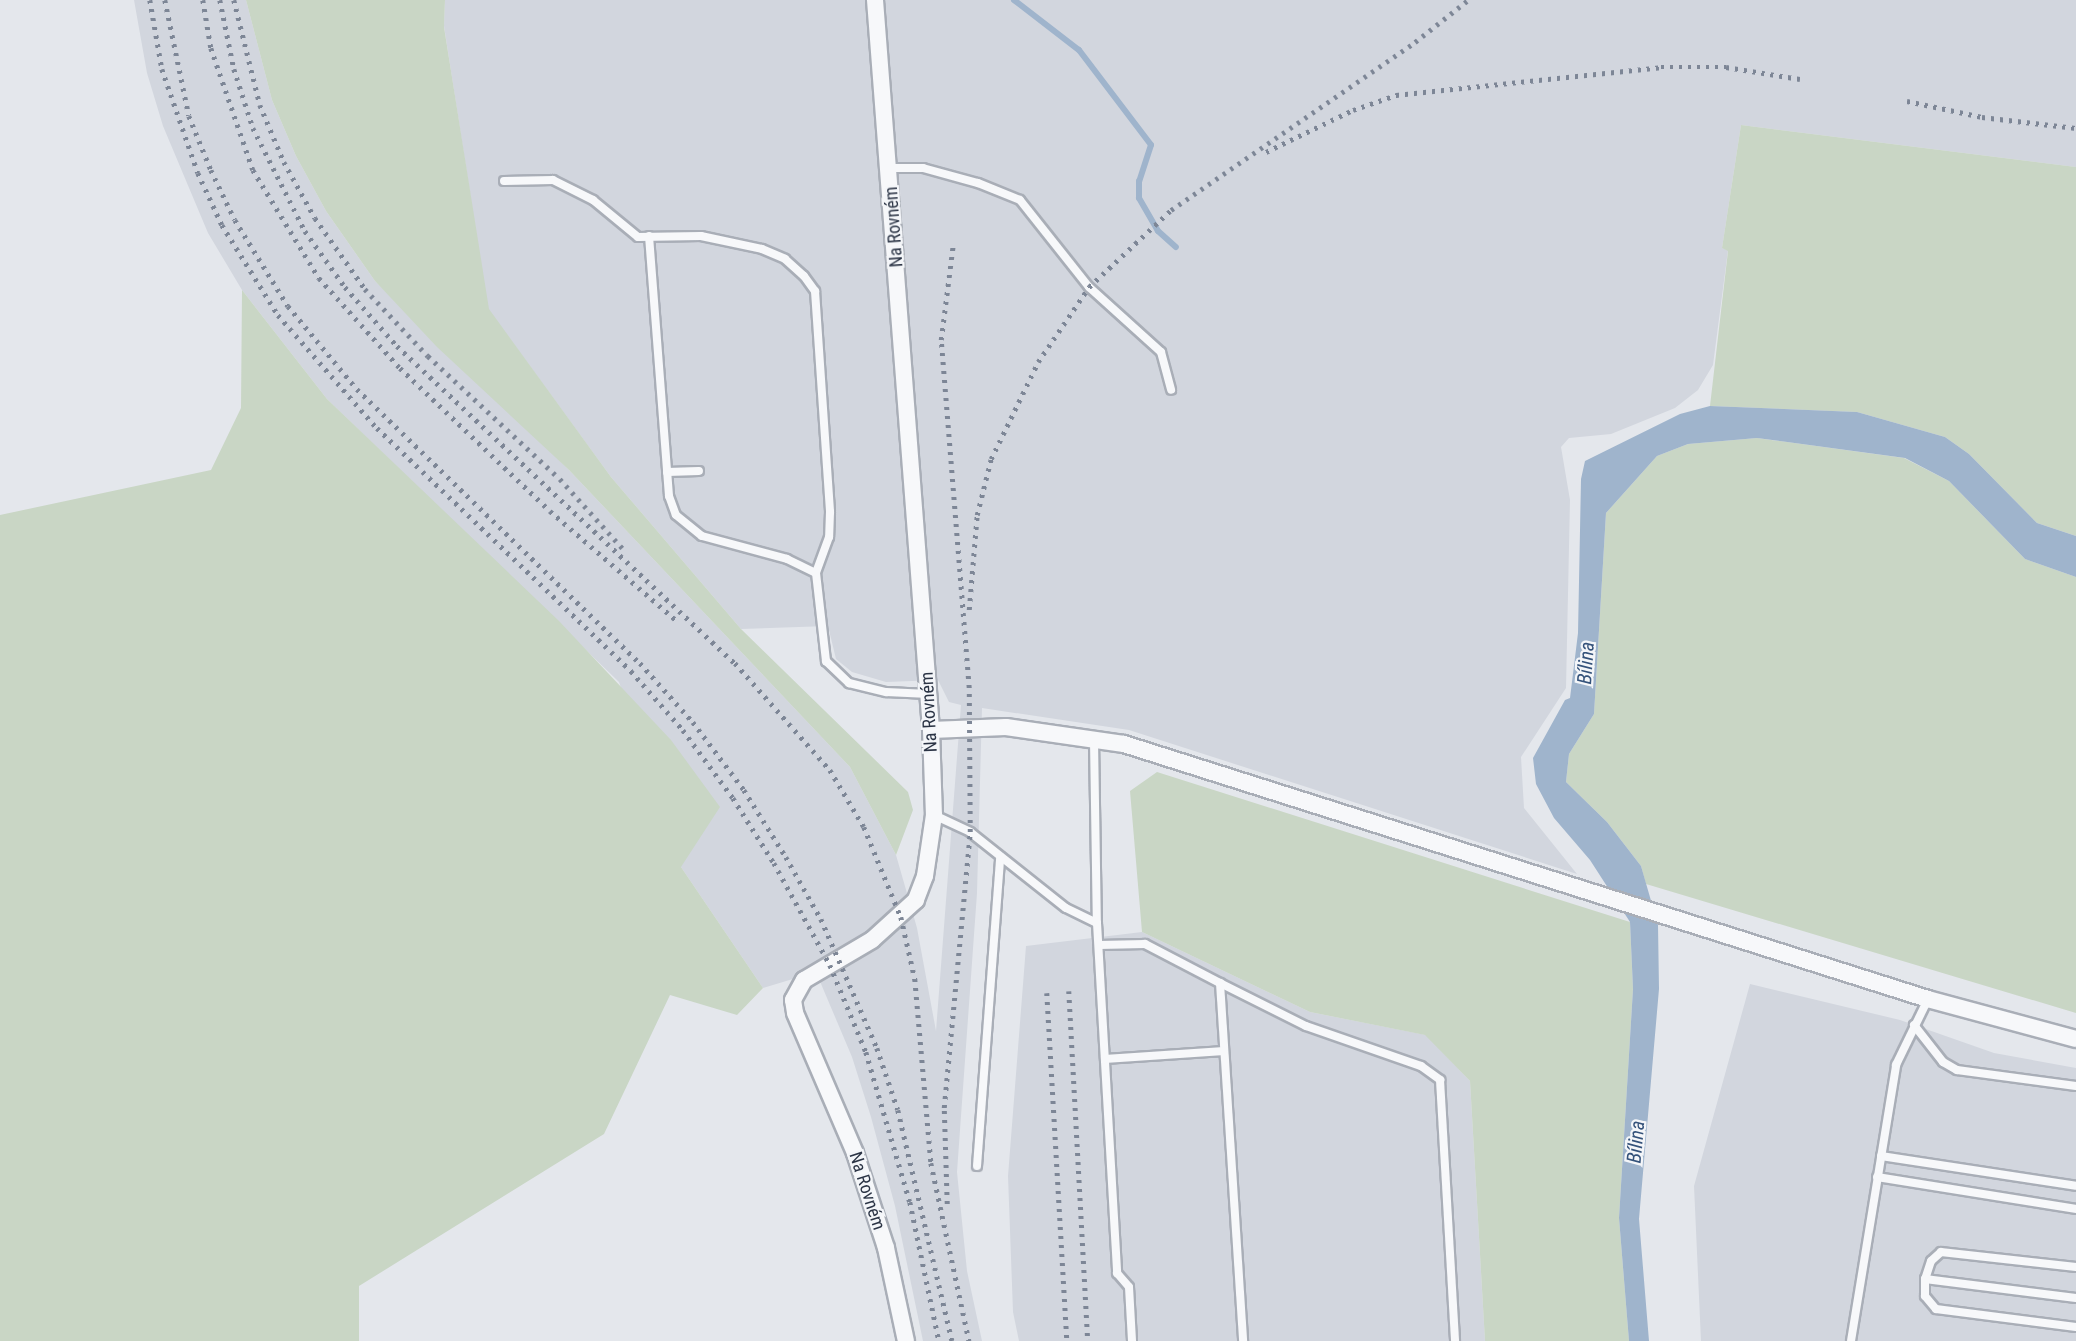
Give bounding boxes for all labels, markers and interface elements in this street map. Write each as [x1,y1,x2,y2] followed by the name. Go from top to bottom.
[880,186,908,268] street label: Na Rovném
[1573,641,1599,685] water label: Bílina
[916,671,942,753] street label: Na Rovném
[1622,1120,1650,1164] water label: Bílina
[844,1149,890,1233] street label: Na Rovném

